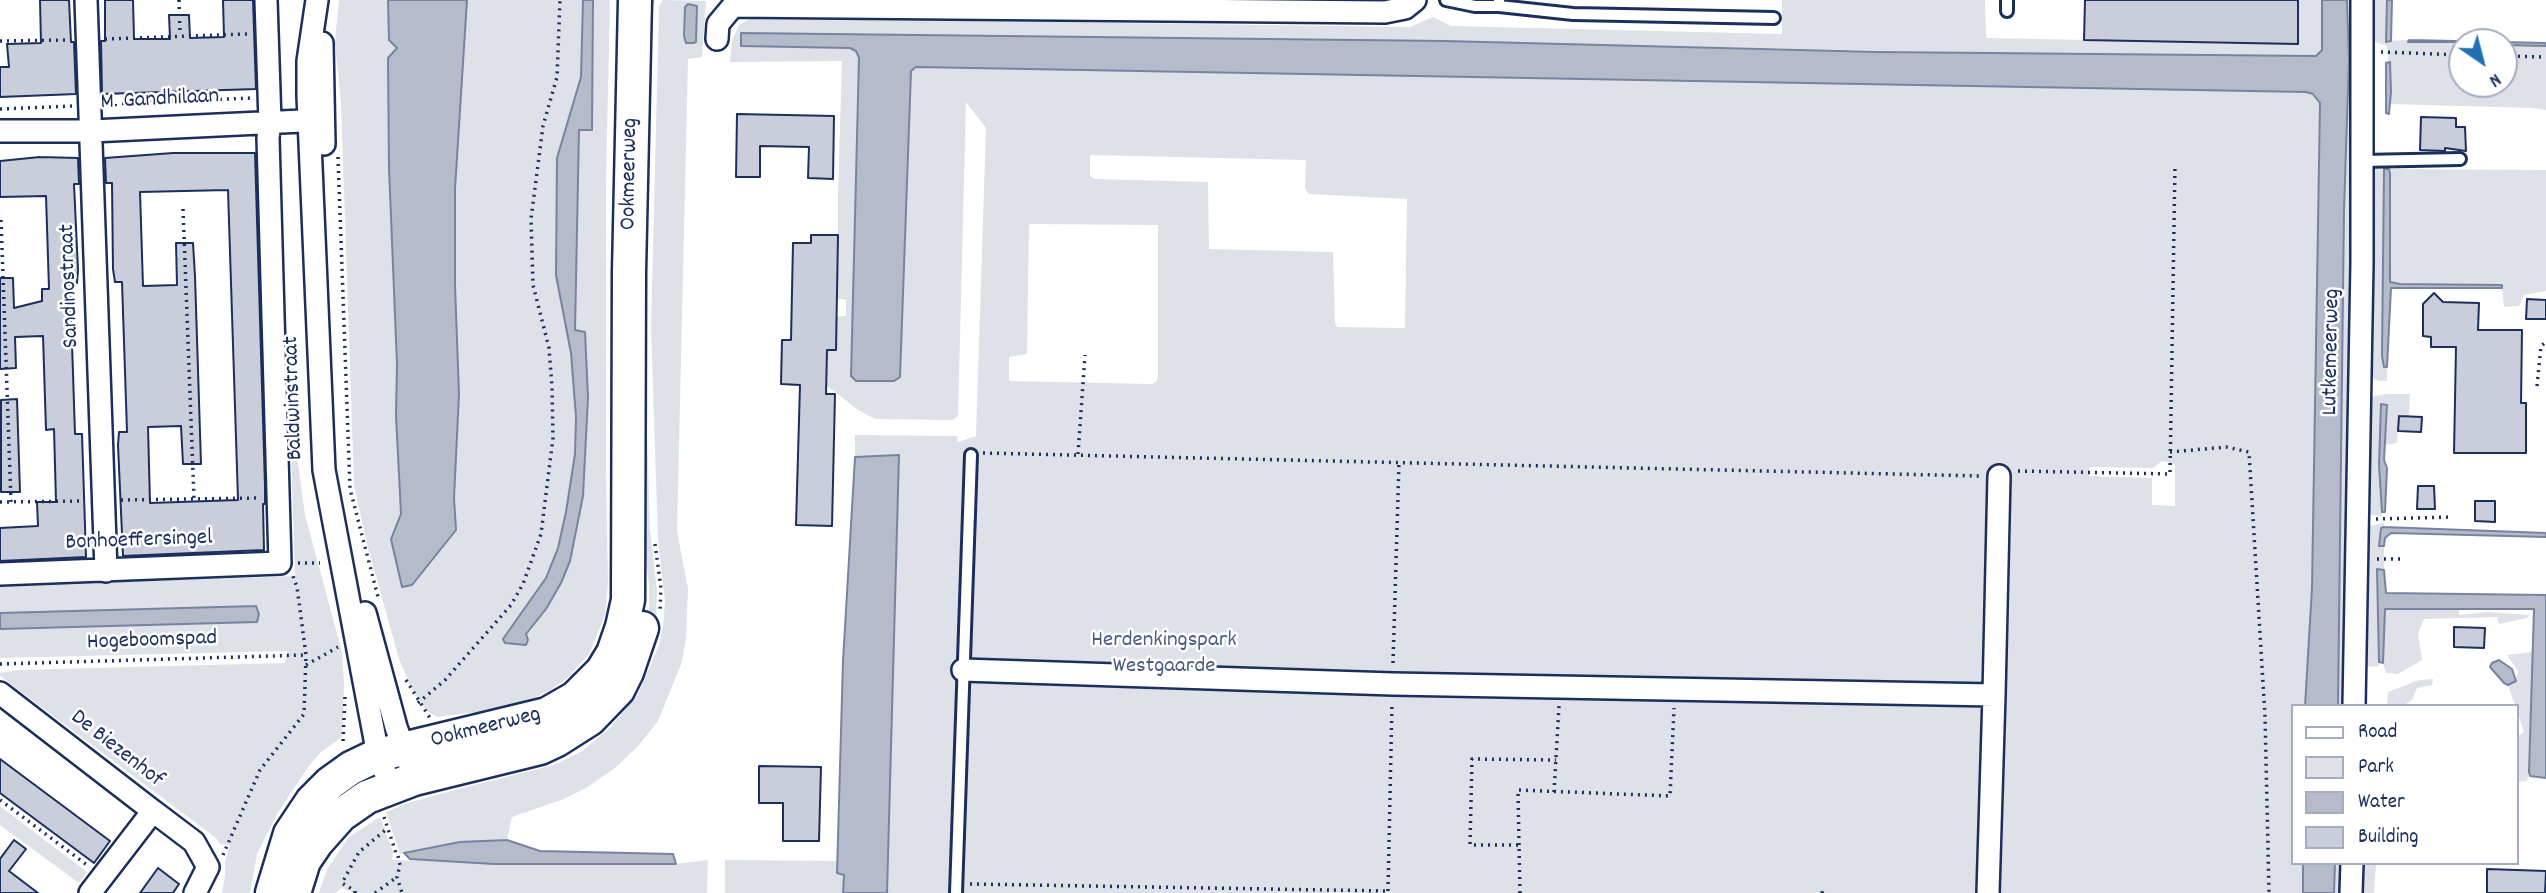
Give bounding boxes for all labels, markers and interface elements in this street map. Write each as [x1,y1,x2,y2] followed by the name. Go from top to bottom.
[2448,28,2518,98] north arrow
[2483,65,2506,93] text: N
[100,84,220,118] street label: M. Gandhilaan
[616,118,646,230] street label: Ookmeerweg
[55,223,87,349] street label: Sandinostraat
[2318,288,2348,416] street label: Lutkemeerweg
[279,335,311,461] street label: Baldwinstraat
[65,526,213,558] street label: Bonhoeffersingel
[86,626,218,658] street label: Hogeboomspad
[1091,628,1237,682] park label: Herdenkingspark Westgaarde
[428,702,544,756] street label: Ookmeerweg
[2290,704,2518,865] legend
[64,705,168,795] street label: De Biezenhof
[2358,718,2397,748] text: Road
[2358,753,2394,783] text: Park
[2358,788,2405,818] text: Water
[2358,823,2418,853] text: Building

